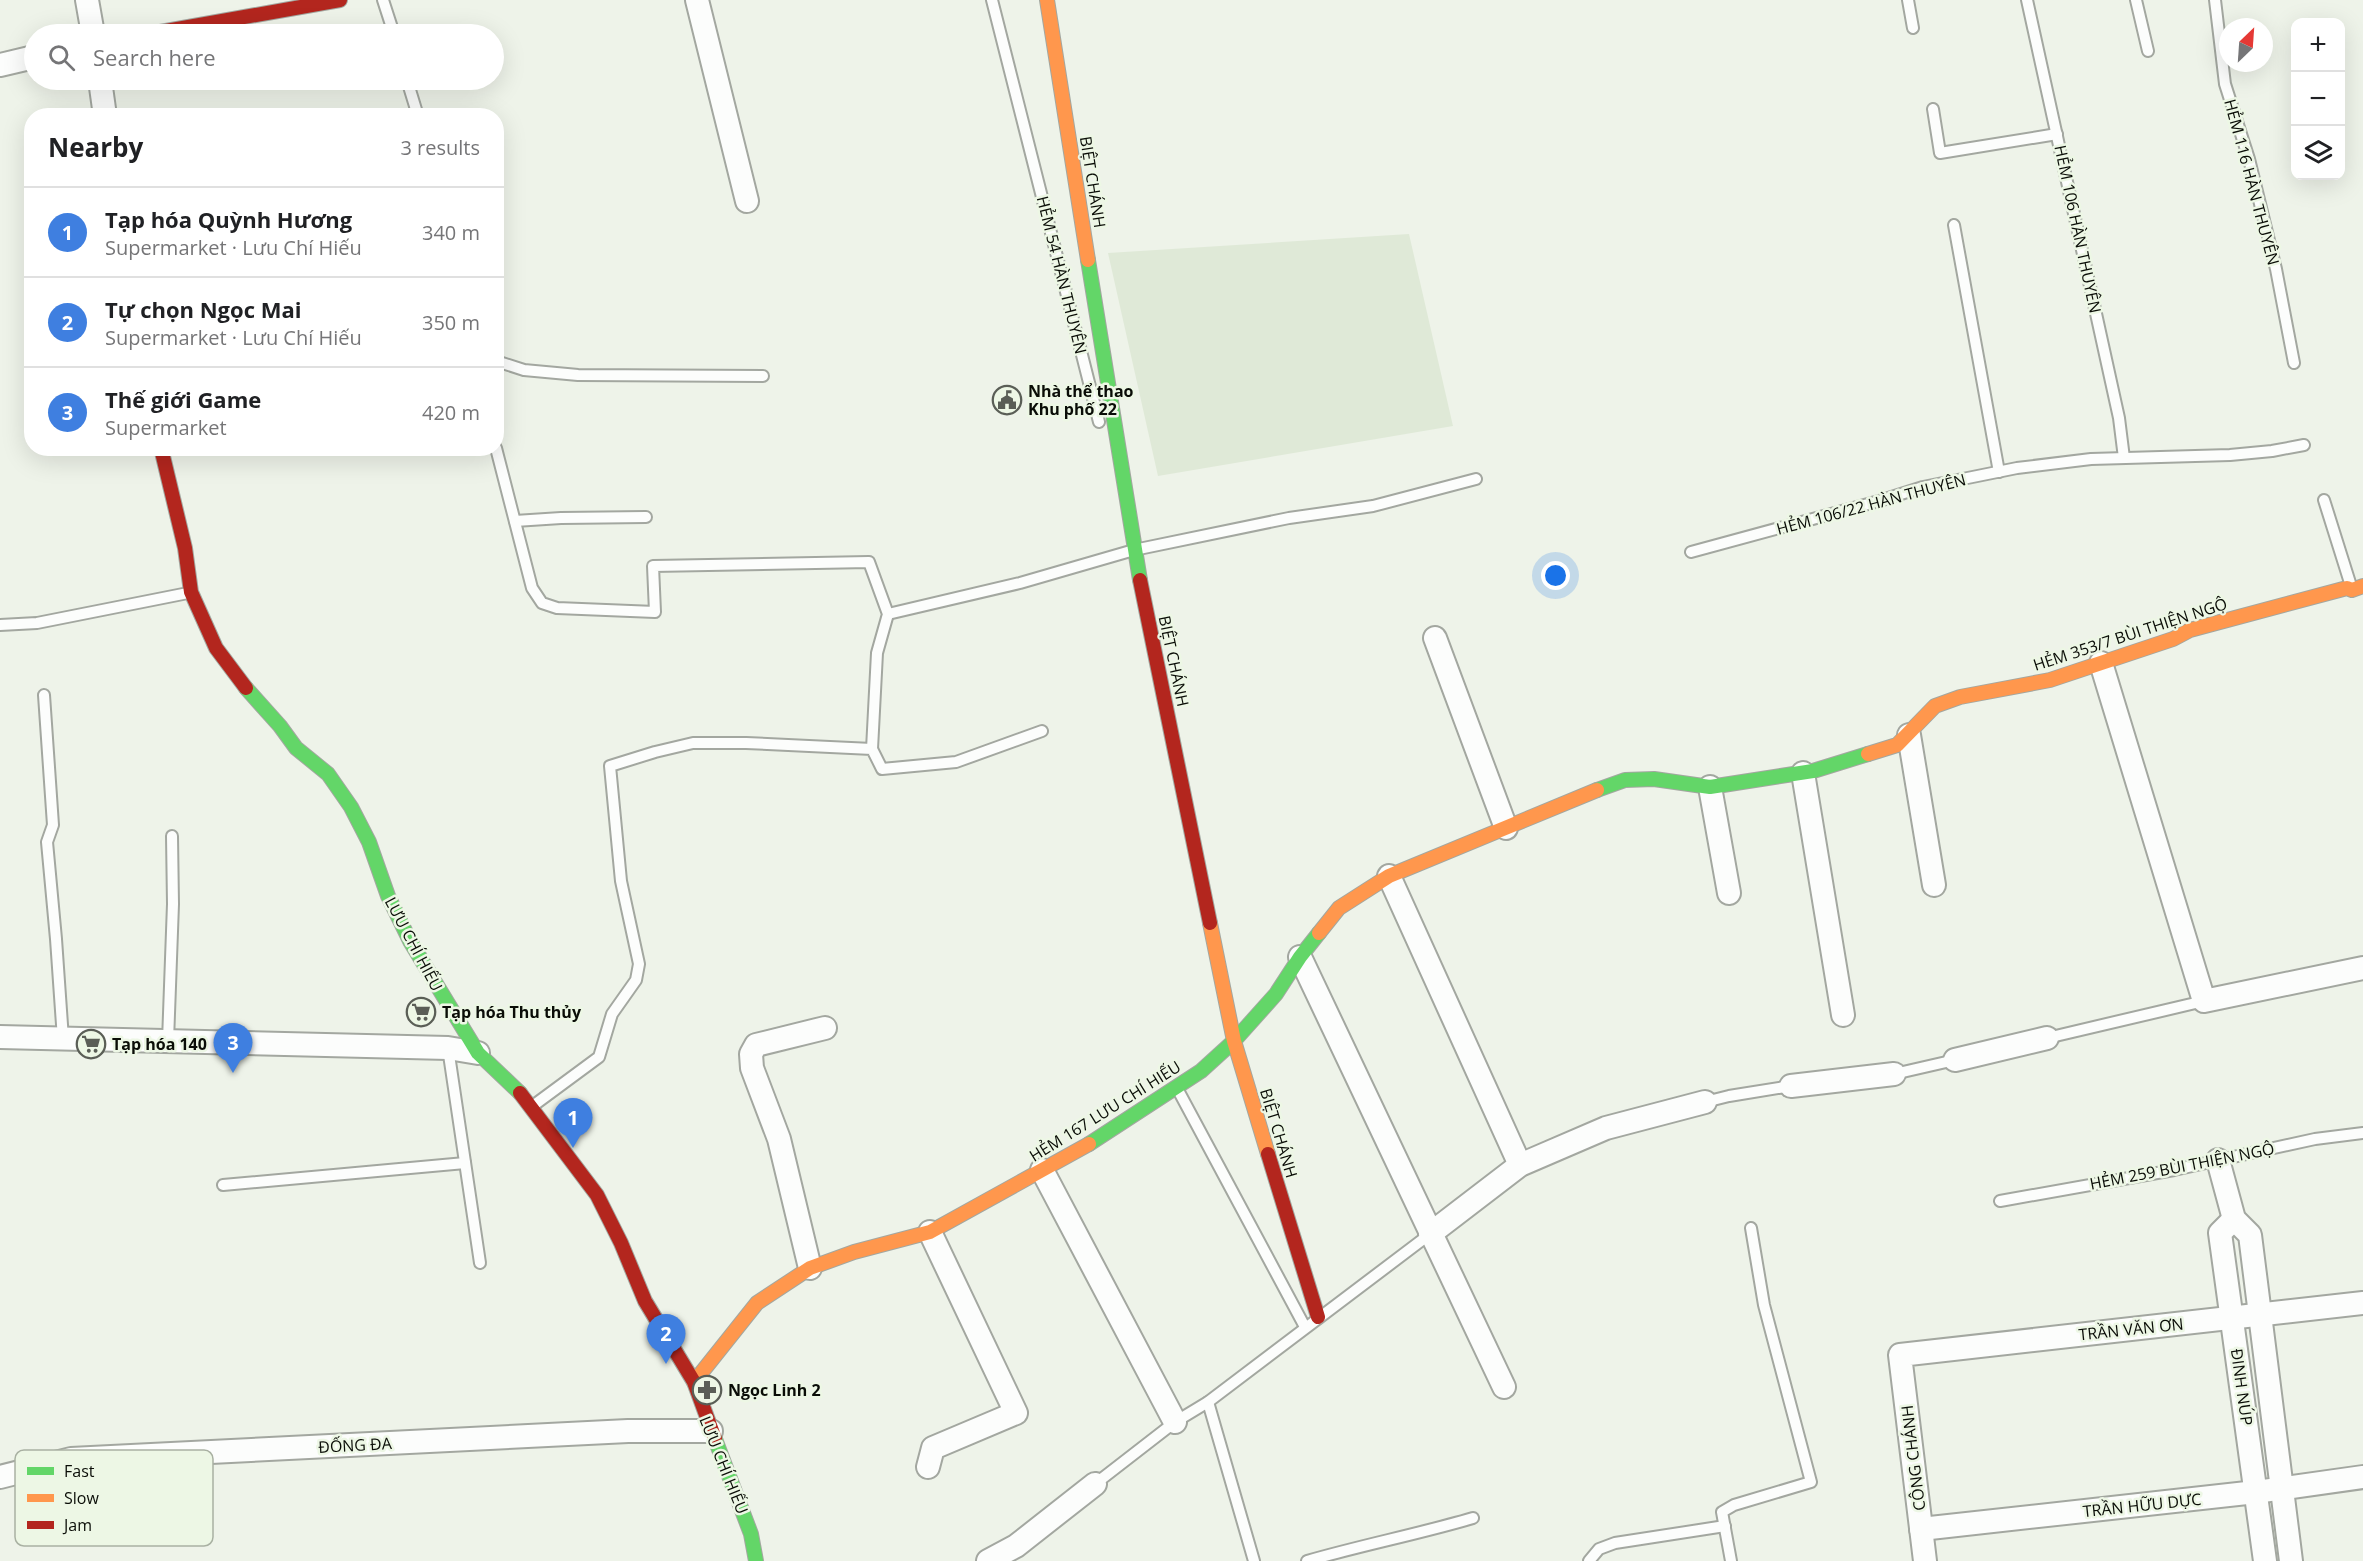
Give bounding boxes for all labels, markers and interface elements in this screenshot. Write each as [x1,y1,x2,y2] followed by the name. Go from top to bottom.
[2219,18,2273,72] north arrow
[2291,18,2345,180] map controls
[2291,18,2345,72] button: +
[24,24,504,90] search box
[45,41,78,74] icon: search
[93,42,216,72] text: Search here
[2291,72,2345,126] button: −
[2219,97,2285,267] street label: HẺM 116 HÀN THUYÊN
[2291,126,2345,180] button: layers
[48,129,143,165] text: Nearby
[400,134,480,161] text: 3 results
[1075,135,1111,229] street label: BIỆT CHÁNH
[2049,143,2107,315] street label: HẺM 106 HÀN THUYÊN
[1032,194,1092,356] street label: HẺM 54 HÀN THUYÊN
[105,204,352,234] text: Tạp hóa Quỳnh Hương
[62,219,73,246] text: 1
[422,219,480,246] text: 340 m
[105,234,362,261] text: Supermarket · Lưu Chí Hiếu
[105,294,301,324] text: Tự chọn Ngọc Mai
[62,309,73,336] text: 2
[422,309,480,336] text: 350 m
[105,324,362,351] text: Supermarket · Lưu Chí Hiếu
[1028,380,1134,420] place label: Nhà thể thao Khu phố 22
[105,384,261,414] text: Thế giới Game
[991,384,1023,416] public building icon: Nhà thể thao Khu phố 22
[62,399,73,426] text: 3
[422,399,480,426] text: 420 m
[105,414,227,441] text: Supermarket
[1774,468,1968,540] street label: HẺM 106/22 HÀN THUYÊN
[1541,561,1570,590] your location
[2030,592,2230,676] street label: HẺM 353/7 BÙI THIỆN NGỘ
[1154,613,1194,709] street label: BIỆT CHÁNH
[380,893,448,995] street label: LƯU CHÍ HIẾU
[405,996,437,1028] supermarket icon: Tạp hóa Thu thủy
[442,1001,582,1023] place label: Tạp hóa Thu thủy
[214,1024,252,1073] pin: 3
[75,1028,107,1060] supermarket icon: Tạp hóa 140
[112,1033,207,1055] place label: Tạp hóa 140
[1025,1055,1185,1167] street label: HẺM 167 LƯU CHÍ HIẾU
[1255,1086,1303,1180] street label: BIỆT CHÁNH
[554,1098,592,1148] pin: 1
[2088,1137,2276,1195] street label: HẺM 259 BÙI THIỆN NGỘ
[2077,1313,2185,1345] street label: TRẦN VĂN ƠN
[646,1314,686,1364] pin: 2
[2226,1347,2258,1427] street label: ĐINH NÚP
[691,1374,723,1406] pharmacy icon: Ngọc Linh 2
[728,1379,821,1401] place label: Ngọc Linh 2
[1896,1404,1930,1512] street label: CÔNG CHÁNH
[694,1413,754,1517] street label: LƯU CHÍ HIẾU
[318,1432,393,1458] street label: ĐỐNG ĐA
[15,1450,213,1546] legend
[64,1460,95,1482] text: Fast
[64,1487,99,1509] text: Slow
[2082,1488,2202,1522] street label: TRẦN HỮU DỰC
[62,1514,92,1536] text: Jam

